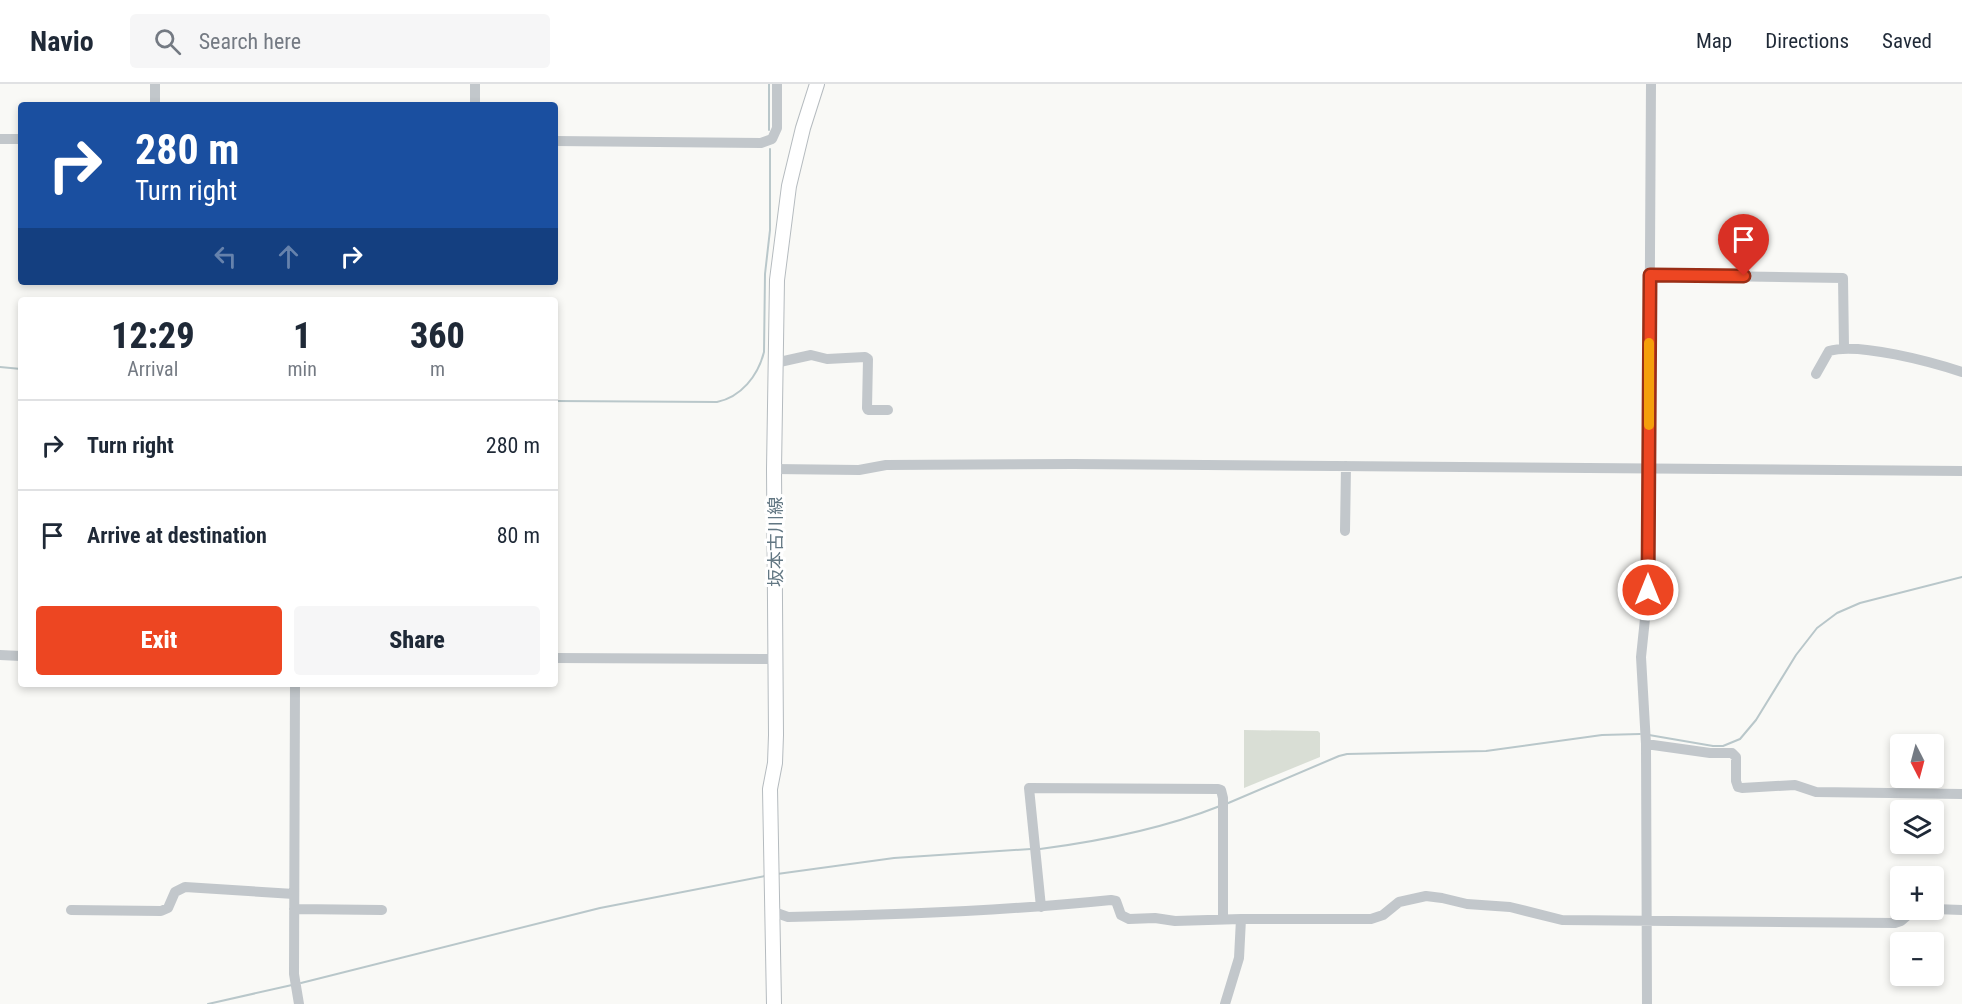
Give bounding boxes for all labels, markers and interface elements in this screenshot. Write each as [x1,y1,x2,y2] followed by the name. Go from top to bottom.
[130,14,550,68] search box
[30,25,94,58] text: Navio
[151,25,184,58] icon: search
[199,29,301,54] text: Search here
[1696,29,1732,53] text: Map
[1765,29,1849,53] text: Directions
[1882,29,1932,53] text: Saved
[135,125,240,174] text: 280 m
[36,126,114,204] icon: right
[135,175,237,207] text: Turn right
[1718,214,1769,276] pin
[1727,223,1760,256] icon: arrive
[209,240,242,273] icon: left
[272,240,305,273] icon: ahead
[335,240,368,273] icon: right
[111,315,194,357] text: 12:29
[293,315,311,357] text: 1
[410,315,465,357] text: 360
[127,357,178,381] text: Arrival
[288,357,317,381] text: min
[430,357,445,381] text: m
[36,429,69,462] icon: right
[87,433,174,458] text: Turn right
[486,433,540,458] text: 280 m
[765,497,786,587] street label: 坂本古川線
[36,519,69,552] icon: arrive
[87,523,267,548] text: Arrive at destination
[497,523,540,548] text: 80 m
[1616,558,1680,622] position arrow
[36,606,282,675] button: Exit
[294,606,540,675] button: Share
[1890,734,1944,788] north arrow
[1890,734,1944,986] map controls
[1890,800,1944,854] button: layers
[1890,866,1944,920] button: +
[1890,932,1944,986] button: −

